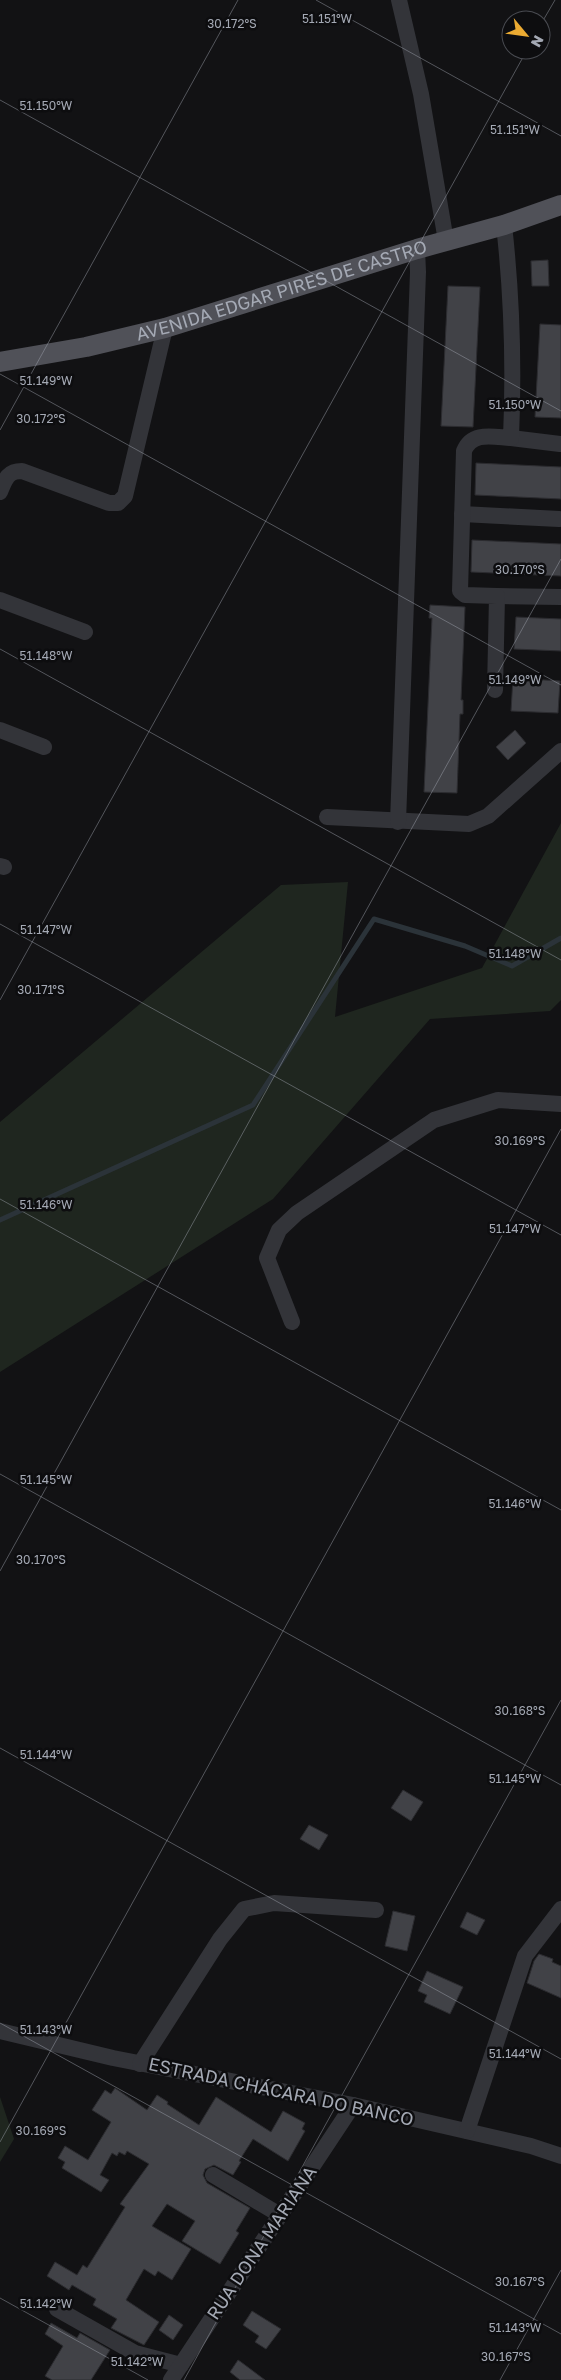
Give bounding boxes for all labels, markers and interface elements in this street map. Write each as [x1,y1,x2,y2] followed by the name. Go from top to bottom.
[501,10,551,60] north arrow
[302,11,353,26] text: 51.151°W
[207,16,257,31] text: 30.172°S
[528,33,548,50] text: N
[20,98,73,113] text: 51.150°W
[490,122,541,137] text: 51.151°W
[134,235,429,345] street label: AVENIDA EDGAR PIRES DE CASTRO
[20,373,73,388] text: 51.149°W
[489,397,542,412] text: 51.150°W
[16,411,66,426] text: 30.172°S
[495,562,545,577] text: 30.170°S
[19,648,73,663] text: 51.148°W
[489,672,542,687] text: 51.149°W
[20,922,73,937] text: 51.147°W
[488,946,542,961] text: 51.148°W
[17,982,65,997] text: 30.171°S
[495,1133,546,1148] text: 30.169°S
[20,1197,73,1212] text: 51.146°W
[489,1221,542,1236] text: 51.147°W
[20,1472,73,1487] text: 51.145°W
[489,1496,542,1511] text: 51.146°W
[16,1552,66,1567] text: 30.170°S
[495,1703,546,1718] text: 30.168°S
[20,1747,73,1762] text: 51.144°W
[489,1771,542,1786] text: 51.145°W
[20,2022,73,2037] text: 51.143°W
[489,2046,542,2061] text: 51.144°W
[147,2052,416,2130] street label: ESTRADA CHÁCARA DO BANCO
[16,2123,67,2138] text: 30.169°S
[202,2161,321,2323] street label: RUA DONA MARIANA
[495,2274,545,2289] text: 30.167°S
[20,2296,73,2311] text: 51.142°W
[489,2320,542,2335] text: 51.143°W
[481,2349,531,2364] text: 30.167°S
[111,2354,164,2369] text: 51.142°W

